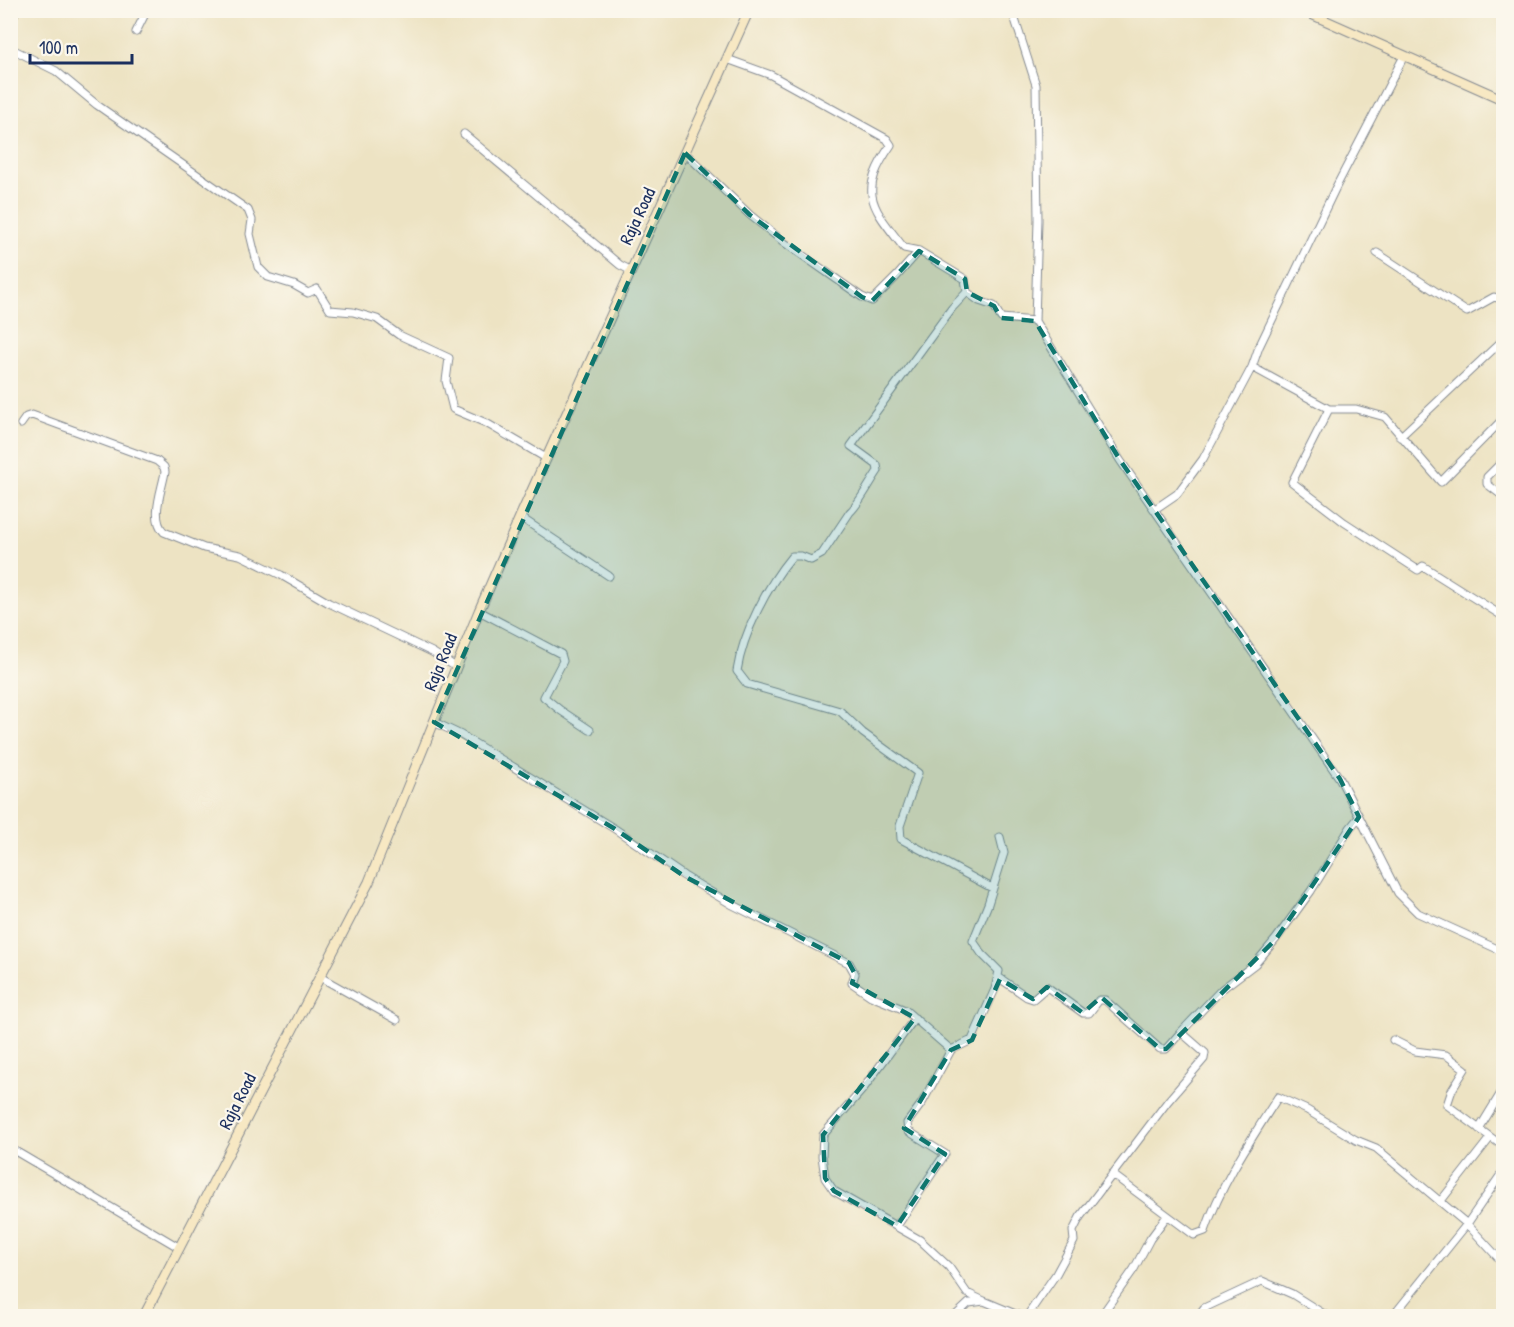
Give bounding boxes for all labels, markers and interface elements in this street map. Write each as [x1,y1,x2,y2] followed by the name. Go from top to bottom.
[30,27,132,65] scale bar
[39,35,78,60] text: 100 m
[613,183,661,249] street label: Raja Road
[417,629,463,695] street label: Raja Road
[212,1069,262,1133] street label: Raja Road

